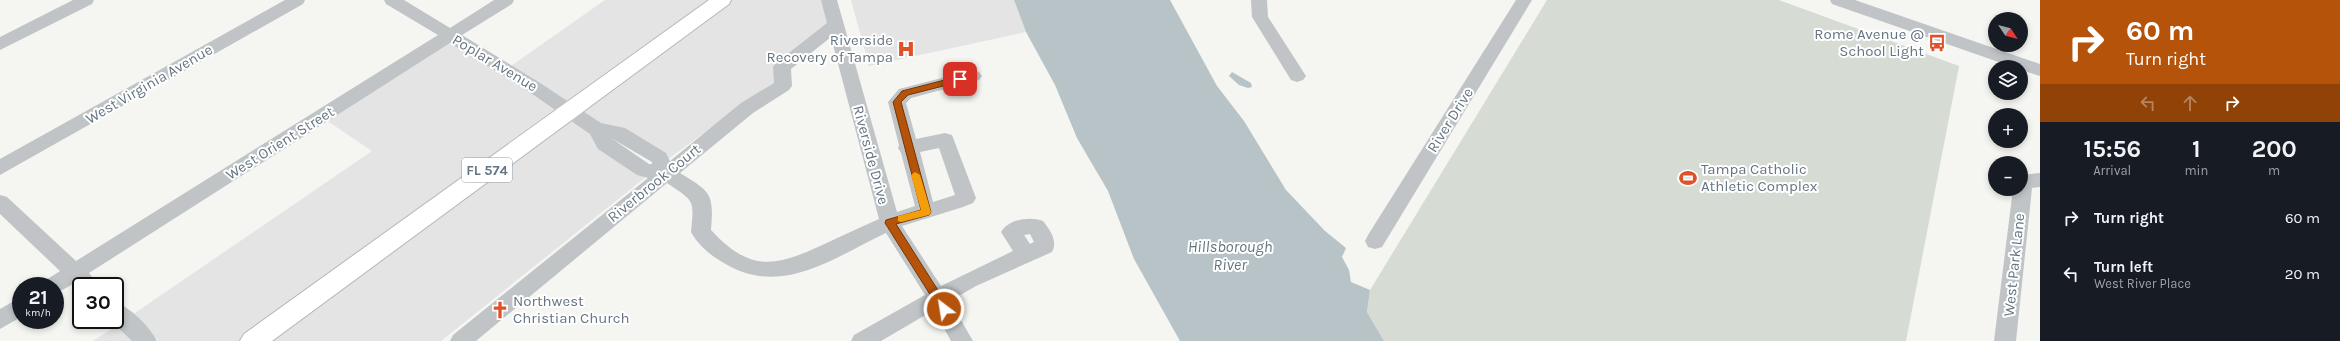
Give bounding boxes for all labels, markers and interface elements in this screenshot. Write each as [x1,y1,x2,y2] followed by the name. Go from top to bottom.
[1988,12,2028,52] north arrow
[1988,12,2028,196] map controls
[2126,14,2194,47] text: 60 m
[2060,16,2112,68] icon: right
[1814,25,1924,60] place label: Rome Avenue @ School Light
[449,31,541,95] street label: Poplar Avenue
[767,31,893,66] place label: Riverside Recovery of Tampa
[1927,33,1947,53] bus stop icon: Rome Avenue @ School Light
[896,39,916,59] hospital icon: Riverside Recovery of Tampa
[82,40,216,128] street label: West Virginia Avenue
[2126,48,2206,70] text: Turn right
[1988,60,2028,100] button: layers
[943,62,977,96] pin
[949,68,971,90] icon: arrive
[1423,84,1477,156] street label: River Drive
[2137,92,2159,114] icon: left
[2179,92,2201,114] icon: ahead
[2221,92,2243,114] icon: right
[222,102,338,184] street label: West Orient Street
[849,103,893,207] street label: Riverside Drive
[1988,108,2028,148] button: +
[2083,135,2141,163] text: 15:56
[2192,135,2201,163] text: 1
[2252,135,2297,163] text: 200
[604,140,704,226] street label: Riverbrook Court
[1988,156,2028,196] button: −
[462,158,512,182] road number: FL 574
[1701,160,1818,195] place label: Tampa Catholic Athletic Complex
[2093,163,2131,178] text: Arrival
[2184,163,2208,178] text: min
[2268,163,2280,178] text: m
[1678,168,1698,188] sports icon: Tampa Catholic Athletic Complex
[2060,207,2082,229] icon: right
[2094,209,2164,227] text: Turn right
[2285,209,2320,227] text: 60 m
[2000,212,2028,318] street label: West Park Lane
[1188,237,1272,274] water label: Hillsborough River
[2094,258,2153,276] text: Turn left
[2060,263,2082,285] icon: left
[2285,265,2320,283] text: 20 m
[2094,276,2191,291] text: West River Place
[72,277,124,329] speed limit sign: 30
[28,286,48,309] text: 21
[923,288,965,330] position arrow
[513,292,630,327] place label: Northwest Christian Church
[490,300,510,320] church icon: Northwest Christian Church
[25,307,51,319] text: km/h

